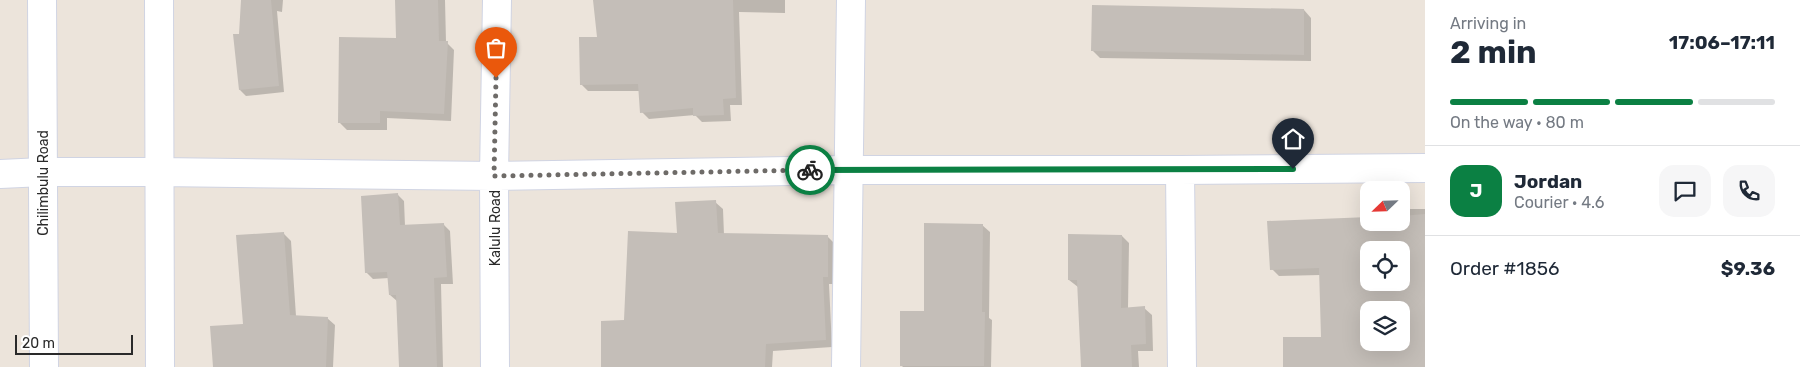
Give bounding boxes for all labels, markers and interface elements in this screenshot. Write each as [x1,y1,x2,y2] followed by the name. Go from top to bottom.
[1450,14,1526,33] text: Arriving in
[475,27,517,78] pin
[1669,31,1775,54] text: 17:06–17:11
[1450,33,1537,71] text: 2 min
[482,34,510,62] icon: bag
[1450,113,1584,132] text: On the way · 80 m
[1272,118,1314,169] pin
[1279,125,1307,153] icon: home
[35,130,52,236] street label: Chilimbulu Road
[785,145,835,195] courier
[796,156,824,184] icon: bike
[1659,165,1711,217] button: chat
[1723,165,1775,217] button: phone
[1514,170,1582,193] text: Jordan
[1470,179,1482,202] text: J
[1360,181,1410,231] north arrow
[1360,181,1410,351] map controls
[487,190,504,266] street label: Kalulu Road
[1514,193,1604,212] text: Courier · 4.6
[1360,241,1410,291] button: locate
[1450,257,1559,280] text: Order #1856
[1721,257,1775,280] text: $9.36
[1360,301,1410,351] button: layers
[15,332,132,355] scale bar
[22,335,55,352] text: 20 m

